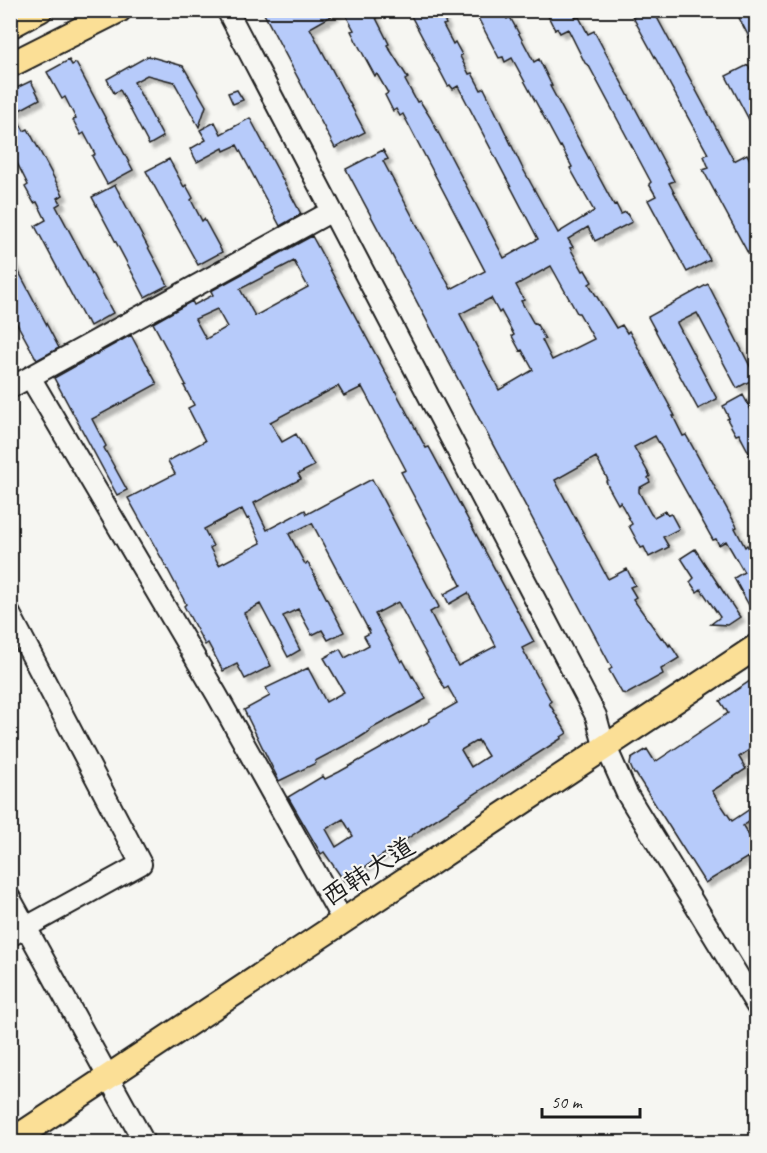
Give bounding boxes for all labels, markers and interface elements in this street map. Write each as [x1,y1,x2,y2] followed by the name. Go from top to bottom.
[316,829,421,914] street label: 西韩大道
[542,1081,640,1119] scale bar
[551,1091,584,1113] text: 50 m

